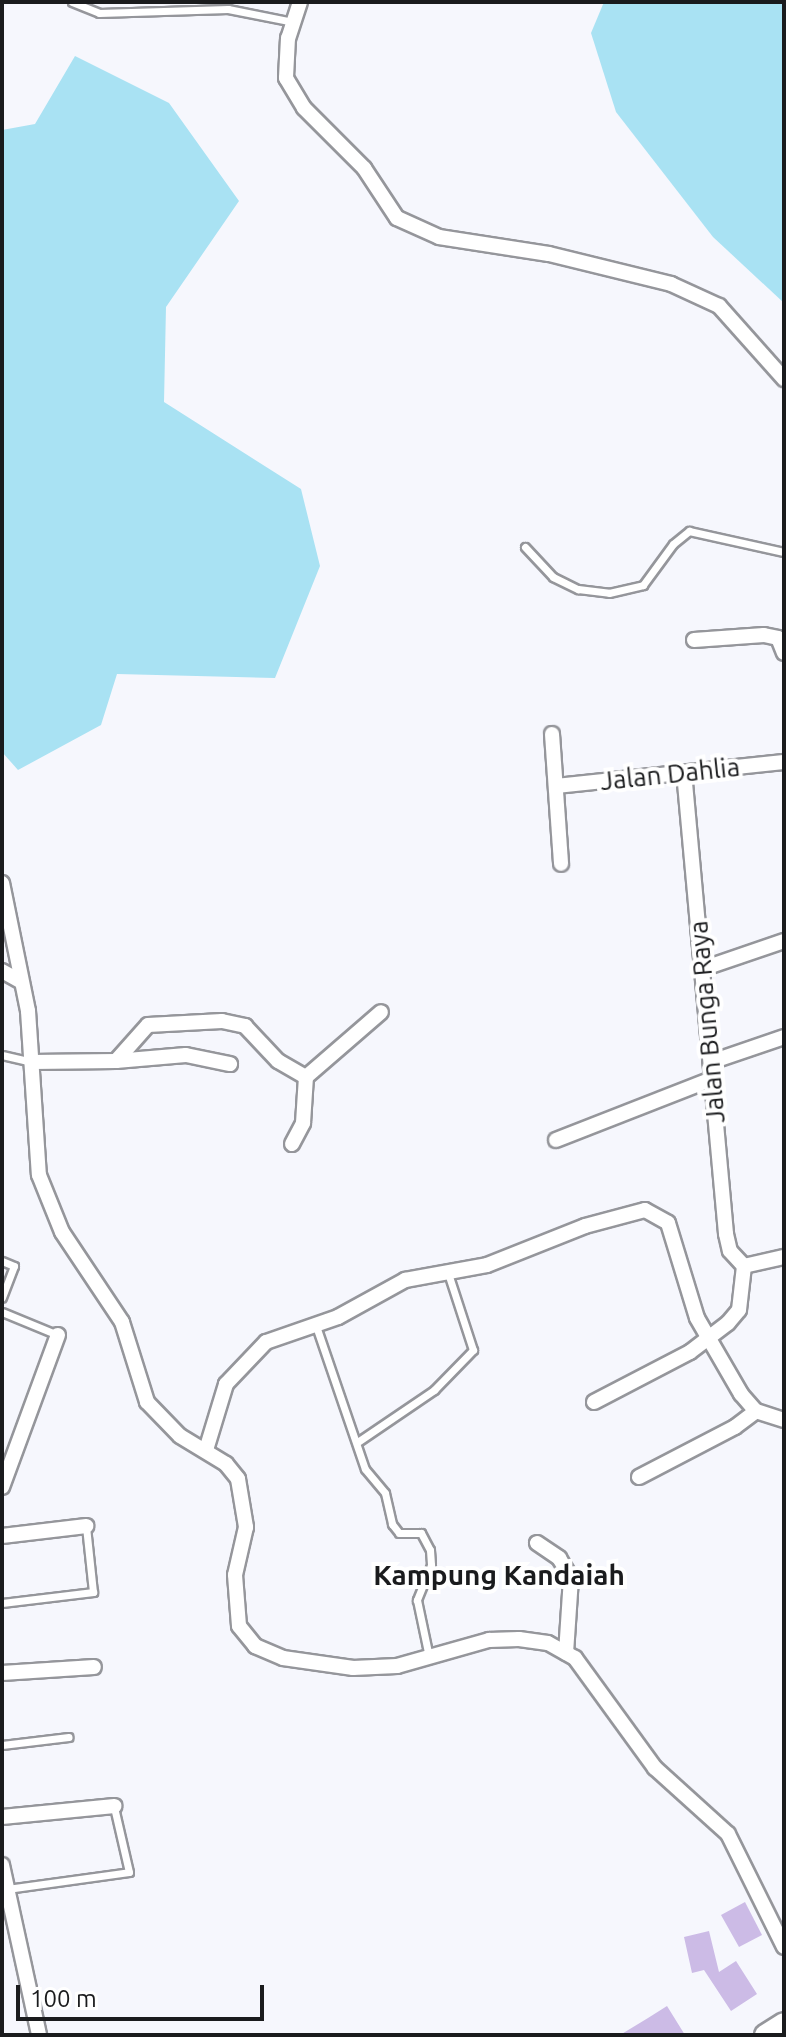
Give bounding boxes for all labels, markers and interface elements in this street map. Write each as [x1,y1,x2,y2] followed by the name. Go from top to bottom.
[599,751,741,797] street label: Jalan Dahlia
[683,920,731,1124] street label: Jalan Bunga Raya
[373,1558,625,1592] district label: Kampung Kandaiah
[20,1969,268,2019] scale bar
[30,1985,97,2012] text: 100 m

